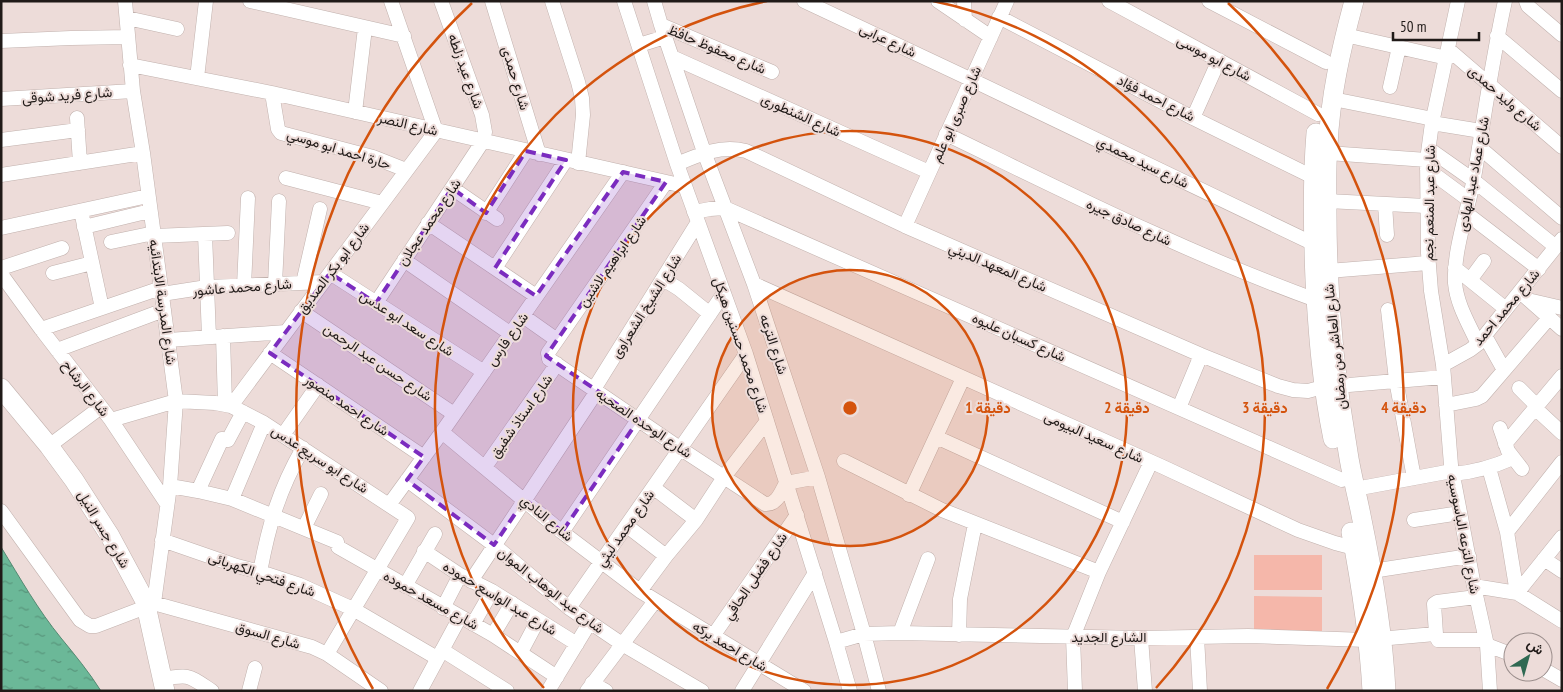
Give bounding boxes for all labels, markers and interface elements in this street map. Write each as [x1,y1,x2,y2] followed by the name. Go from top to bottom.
[1393,10,1479,42] scale bar
[1400,17,1426,36] text: 50 m
[856,19,919,63] street label: شارع عرابى
[664,20,769,80] street label: شارع محفوظ حافظ
[442,31,488,112] street label: شارع عيد زلطه
[1173,31,1254,87] street label: شارع ابو موسى
[496,44,534,113] street label: شارع حمدى
[1463,61,1545,136] street label: شارع وليد حمدى
[927,63,987,166] street label: شارع صبرى ابو علم
[1113,71,1198,127] street label: شارع احمد فؤاد
[21,83,113,109] street label: شارع فريد شوقى
[758,89,844,142] street label: شارع الشنطورى
[375,108,440,142] street label: شارع النصر
[1453,115,1495,233] street label: شارع عماد عبد الهادى
[284,125,393,176] street label: حارة احمد ابو موسي
[1093,132,1192,195] street label: شارع سيد محمدي
[1419,145,1441,261] street label: شارع عبد المنعم نجم
[393,175,466,270] street label: شارع محمد عجلان
[1083,194,1174,251] street label: شارع صادق جيره
[574,212,652,311] street label: شارع ابراهيم لاشين
[293,219,375,318] street label: شارع ابو بكر الصديق
[143,238,181,366] street label: شارع المدرسة الابتدائيه
[945,238,1050,299] street label: شارع المعهد الديني
[607,251,687,363] street label: شارع الشيخ الشعراوى
[1469,265,1545,350] street label: شارع محمد احمد
[191,275,292,302] street label: شارع محمد عاشور
[707,275,773,416] street label: شارع محمد حسنين هيكل
[1319,283,1353,411] street label: شارع العاشر من رمضان
[356,286,457,362] street label: شارع سعد ابو عدس
[969,308,1069,367] street label: شارع كسبان عليوه
[482,309,534,370] street label: شارع فارس
[754,312,792,377] street label: شارع الترعه
[319,319,436,407] street label: شارع حسن عبد الرحمن
[57,356,114,421] street label: شارع الرشاح
[300,370,392,441] street label: شارع احمد منصور
[486,371,558,462] street label: شارع استاذ شفيق
[591,384,696,463] street label: شارع الوحده الصحيه
[965,398,1011,417] text: 1 دقيقة
[1104,398,1150,417] text: 2 دقيقة
[1242,398,1288,417] text: 3 دقيقة
[1381,398,1427,417] text: 4 دقيقة
[841,399,859,417] centre of rings
[1041,407,1146,469] street label: شارع سعيد البيومى
[267,421,372,499] street label: شارع ابو سريع عدس
[1442,473,1484,596] street label: شارع الترعه الباسوسيه
[592,486,661,572] street label: شارع محمد ليثي
[72,487,134,572] street label: شارع جسر النيل
[515,491,577,548] street label: شارع النادي
[719,529,793,625] street label: شارع فضلى الحافي
[493,543,608,639] street label: شارع عبد الوهاب الموان
[205,547,318,604] street label: شارع فتحي الكهربائى
[439,557,560,641] street label: شارع عبد الواسع حموده
[379,567,482,635] street label: شارع مسعد حموده
[233,617,302,655] street label: شارع السوق
[688,617,771,677] street label: شارع احمد بركه
[1071,628,1147,648] street label: الشارع الجديد
[1503,632,1553,682] north arrow
[1524,634,1548,659] text: ش

